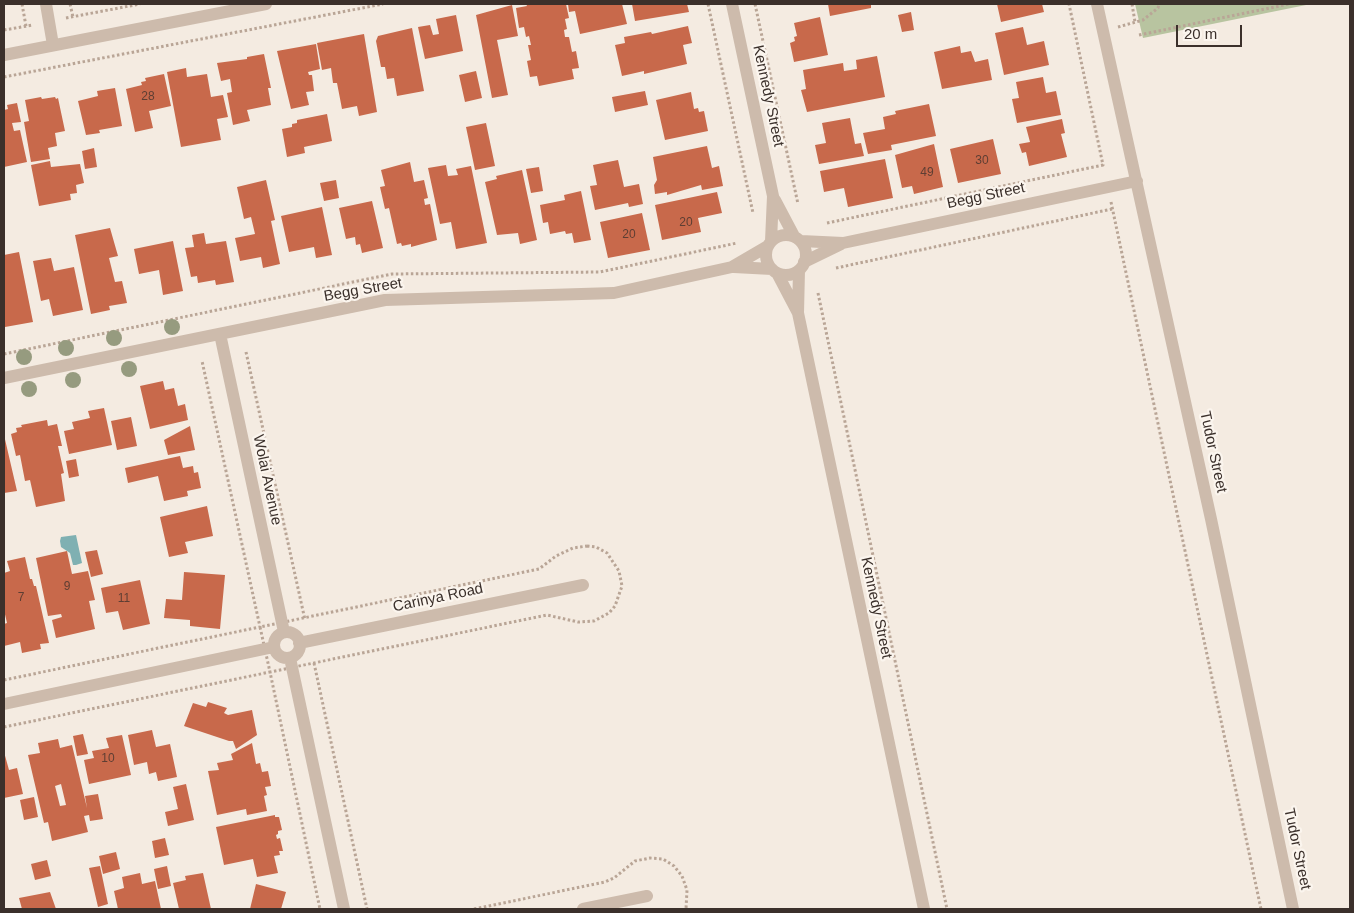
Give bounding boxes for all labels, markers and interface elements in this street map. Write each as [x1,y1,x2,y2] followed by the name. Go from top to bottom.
[1179,15,1245,47] scale bar
[1184,25,1217,42] text: 20 m
[748,44,788,148] street label: Kennedy Street
[141,90,155,104] house number: 28
[975,154,989,168] house number: 30
[920,166,934,180] house number: 49
[945,179,1027,213] street label: Begg Street
[679,216,693,230] house number: 20
[622,228,636,242] house number: 20
[322,274,404,306] street label: Begg Street
[1196,410,1230,494] street label: Tudor Street
[249,433,285,527] street label: Wolai Avenue
[856,556,896,660] street label: Kennedy Street
[64,580,70,594] house number: 9
[391,580,485,616] street label: Carinya Road
[18,591,24,605] house number: 7
[118,592,130,606] house number: 11
[101,752,115,766] house number: 10
[1280,807,1314,891] street label: Tudor Street

